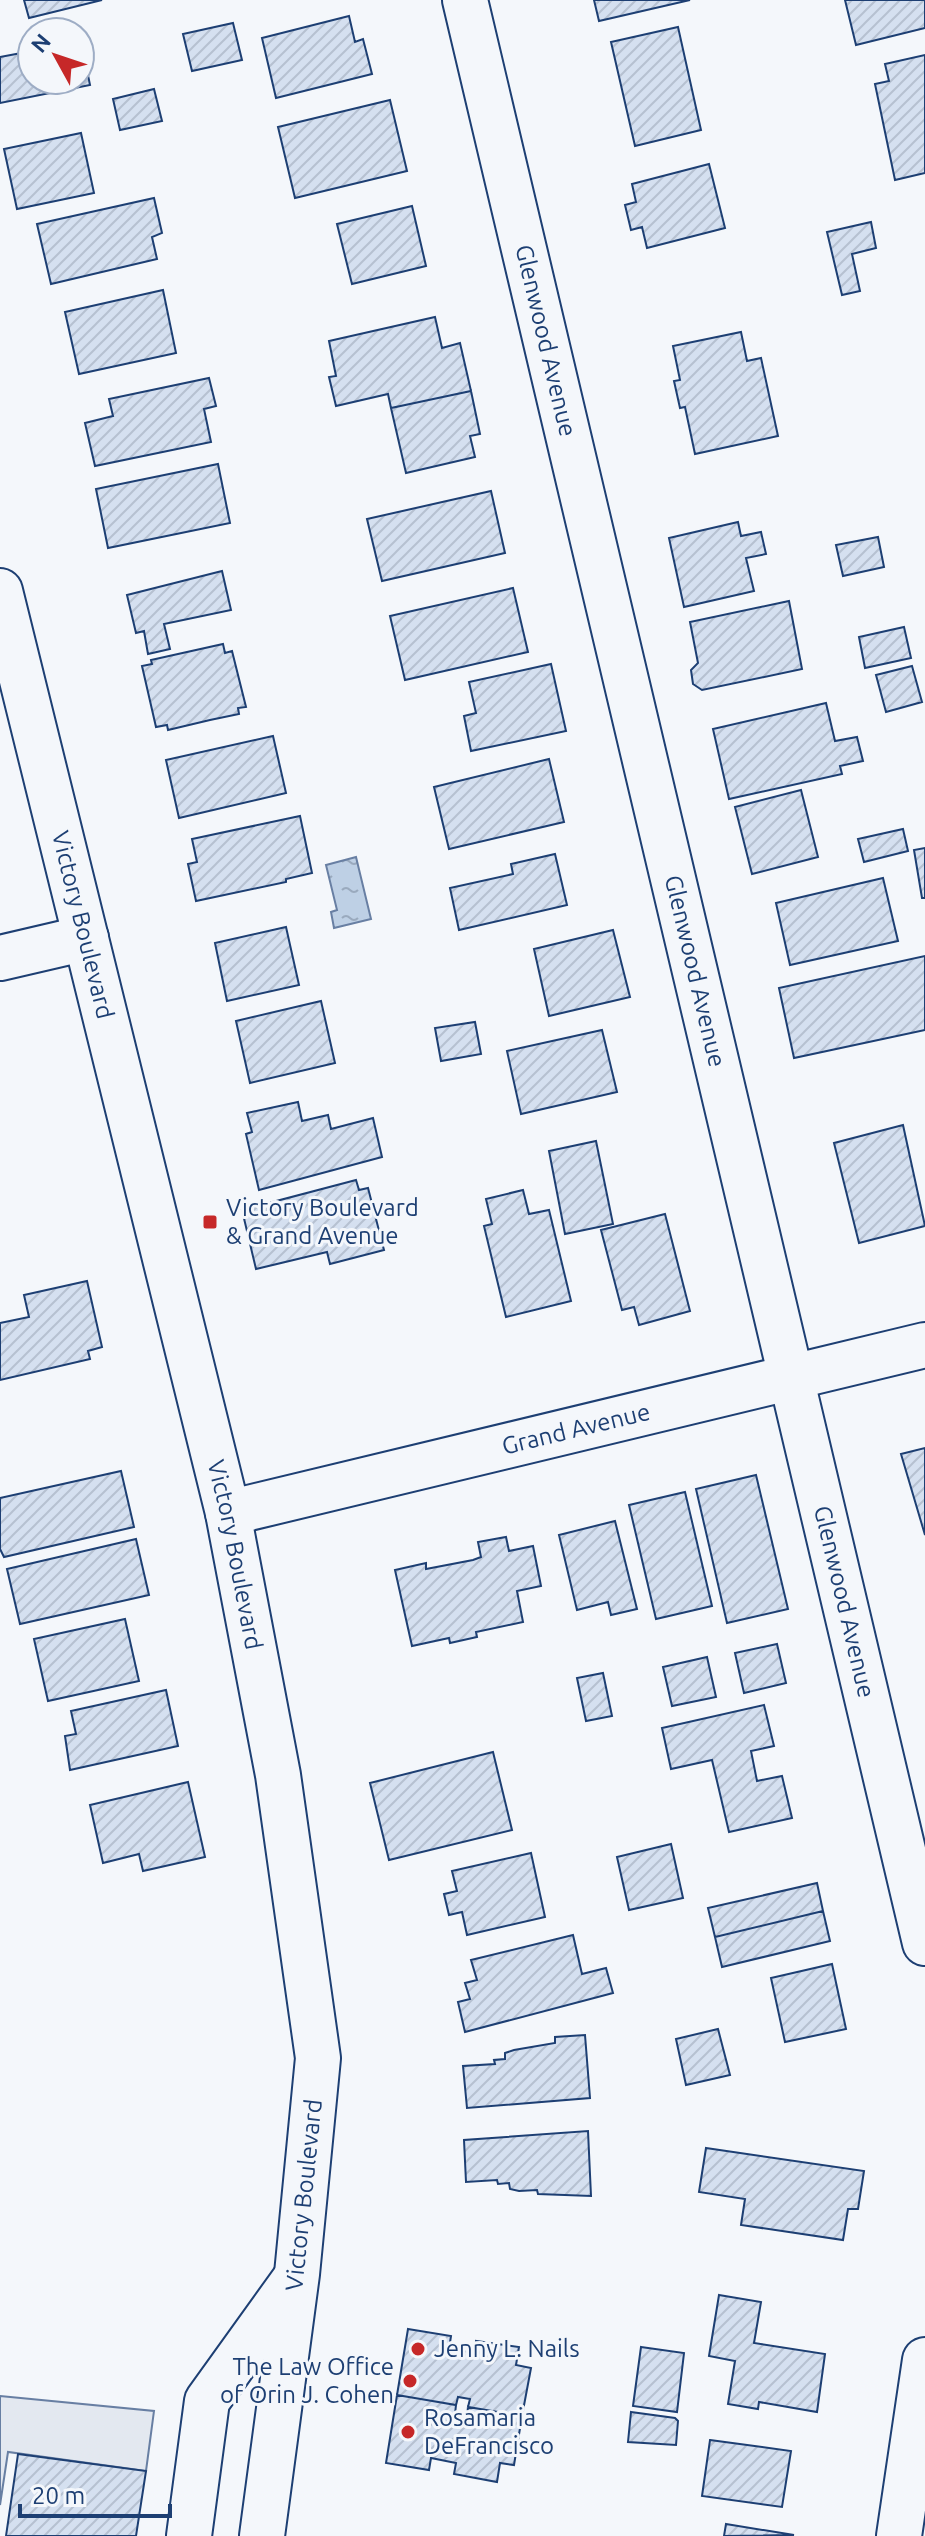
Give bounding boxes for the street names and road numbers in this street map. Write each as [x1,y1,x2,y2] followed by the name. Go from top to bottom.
[510,242,582,439] street label: Glenwood Avenue
[47,828,119,1022] street label: Victory Boulevard
[660,872,731,1070] street label: Glenwood Avenue
[499,1398,653,1460] street label: Grand Avenue
[202,1457,268,1652] street label: Victory Boulevard
[809,1503,880,1700] street label: Glenwood Avenue
[280,2098,327,2292] street label: Victory Boulevard

